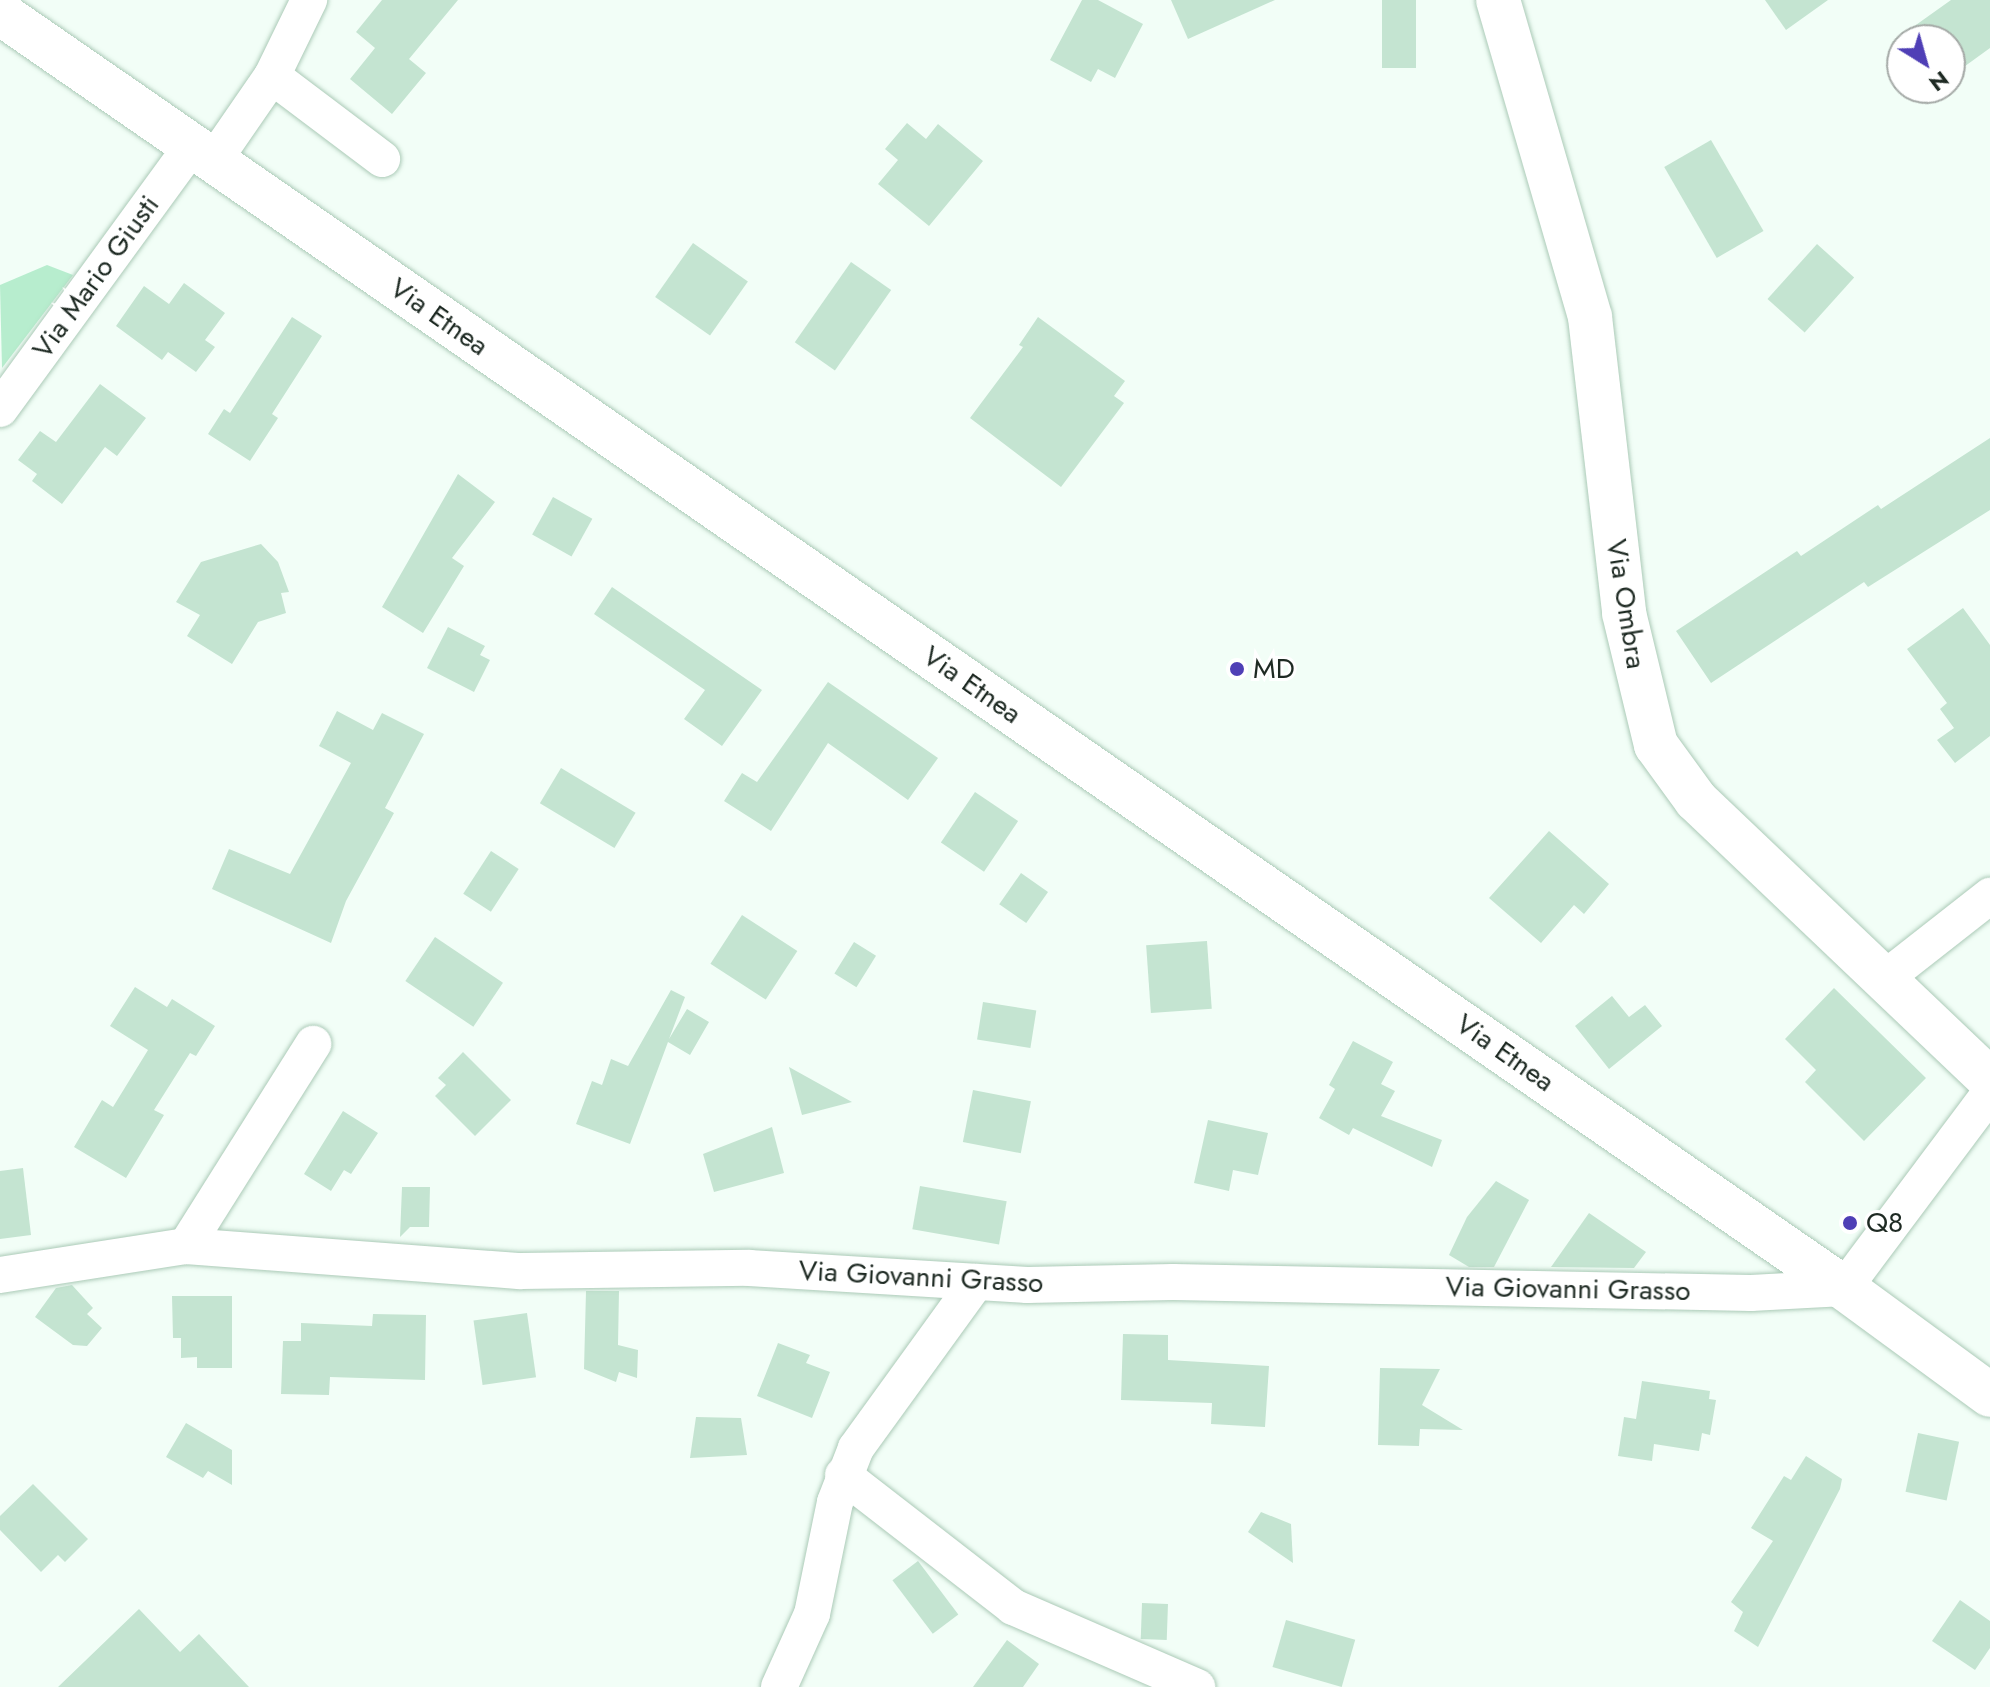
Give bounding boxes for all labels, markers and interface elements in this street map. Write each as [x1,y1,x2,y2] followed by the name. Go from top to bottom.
[1886,24,1966,104] north arrow
[1923,64,1956,100] text: N
[26,189,166,365] street label: Via Mario Giusti
[383,271,495,363] street label: Via Etnea
[1599,537,1653,671] street label: Via Ombra
[916,639,1028,731] street label: Via Etnea
[1253,652,1295,686] place label: MD
[1228,660,1246,678] marker: MD
[1449,1007,1561,1099] street label: Via Etnea
[1866,1206,1903,1240] place label: Q8
[1841,1214,1859,1232] marker: Q8
[798,1254,1044,1300] street label: Via Giovanni Grasso
[1445,1270,1691,1308] street label: Via Giovanni Grasso

